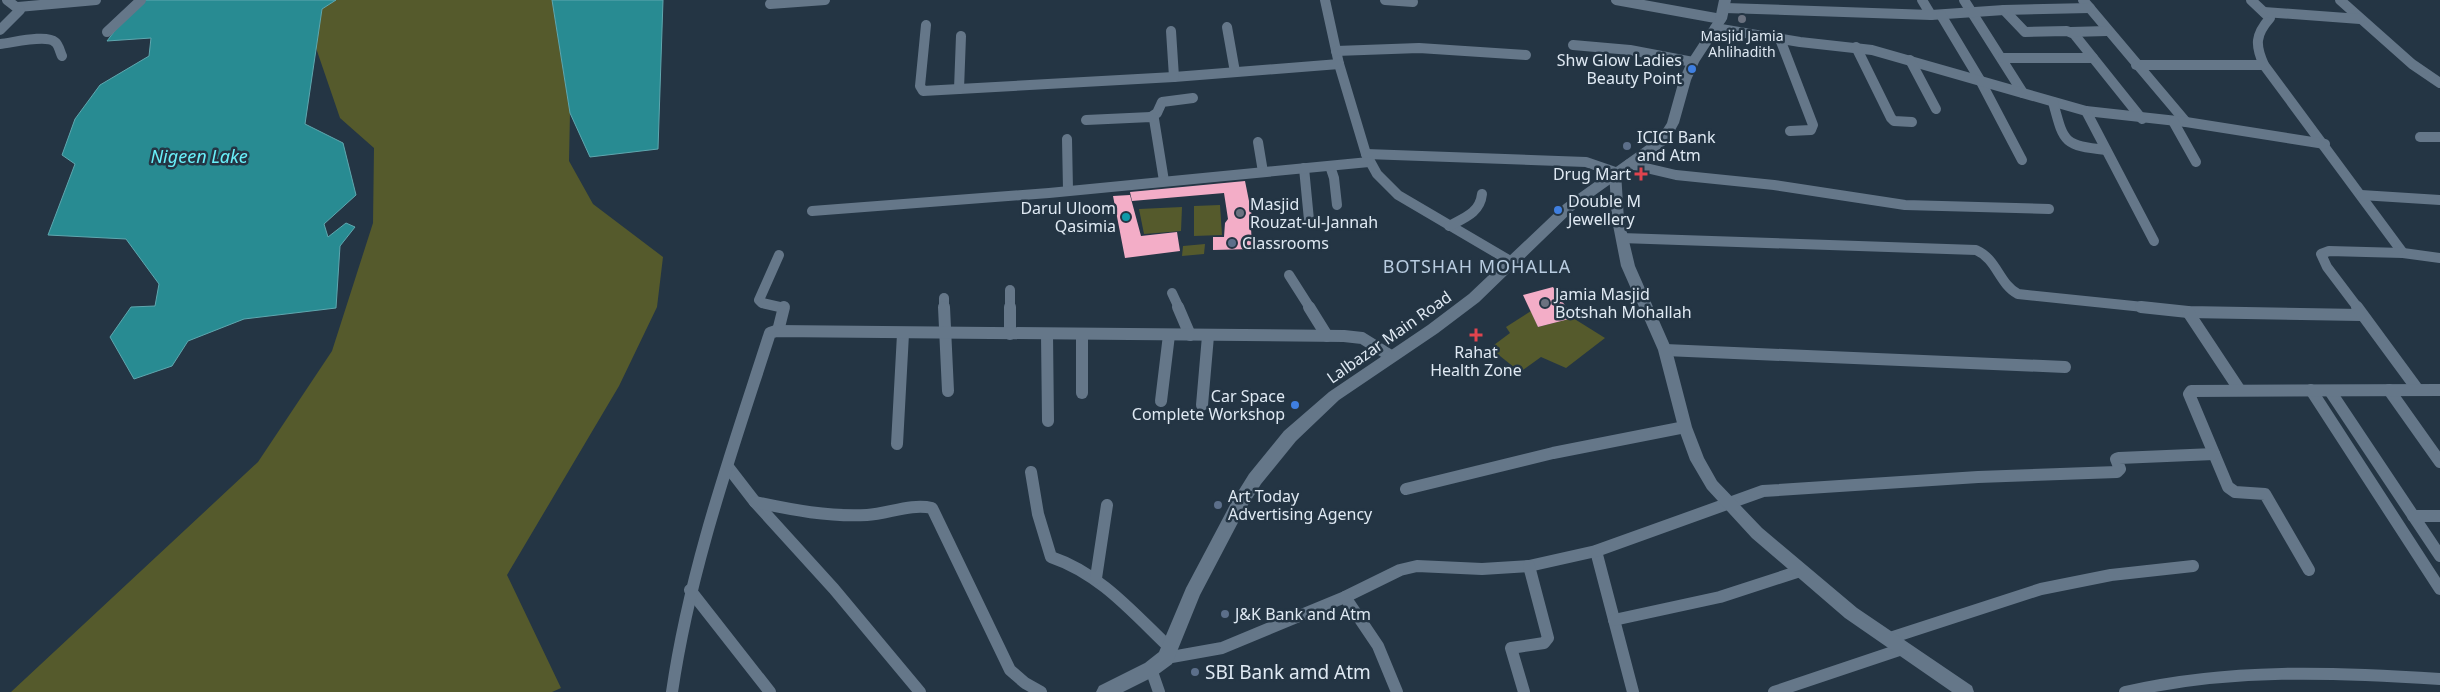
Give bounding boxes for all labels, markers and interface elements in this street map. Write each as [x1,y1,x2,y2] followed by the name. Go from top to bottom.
[1736,13,1748,25] marker: Masjid Jamia Ahlihadith
[1701,26,1783,61] place label: Masjid Jamia Ahlihadith
[1557,49,1682,89] place label: Shw Glow Ladies Beauty Point
[1686,63,1698,75] marker: Shw Glow Ladies Beauty Point
[1637,126,1716,166] place label: ICICI Bank and Atm
[1621,140,1633,152] marker: ICICI Bank and Atm
[150,144,248,168] water label: Nigeen Lake
[1553,163,1631,185] place label: Drug Mart
[1635,168,1647,180] marker: Drug Mart
[1566,190,1641,230] place label: Double M Jewellery
[1250,193,1378,233] place label: Masjid Rouzat-ul-Jannah
[1020,197,1116,237] place label: Darul Uloom Qasimia
[1552,204,1564,216] marker: Double M Jewellery
[1234,207,1246,219] marker: Masjid Rouzat-ul-Jannah
[1120,211,1132,223] marker: Darul Uloom Qasimia
[1242,232,1329,254] place label: Classrooms
[1226,237,1238,249] marker: Classrooms
[1383,254,1571,278] district label: BOTSHAH MOHALLA
[1553,283,1692,323] place label: Jamia Masjid Botshah Mohallah
[1322,286,1456,388] street label: Lalbazar Main Road
[1539,297,1551,309] marker: Jamia Masjid Botshah Mohallah
[1470,329,1482,341] marker: Rahat Health Zone
[1430,341,1522,381] place label: Rahat Health Zone
[1132,385,1285,425] place label: Car Space Complete Workshop
[1289,399,1301,411] marker: Car Space Complete Workshop
[1228,485,1373,525] place label: Art Today Advertising Agency
[1212,499,1224,511] marker: Art Today Advertising Agency
[1233,603,1371,625] place label: J&K Bank and Atm
[1219,608,1231,620] marker: J&K Bank and Atm
[1205,659,1371,685] place label: SBI Bank amd Atm
[1189,666,1201,678] marker: SBI Bank amd Atm

